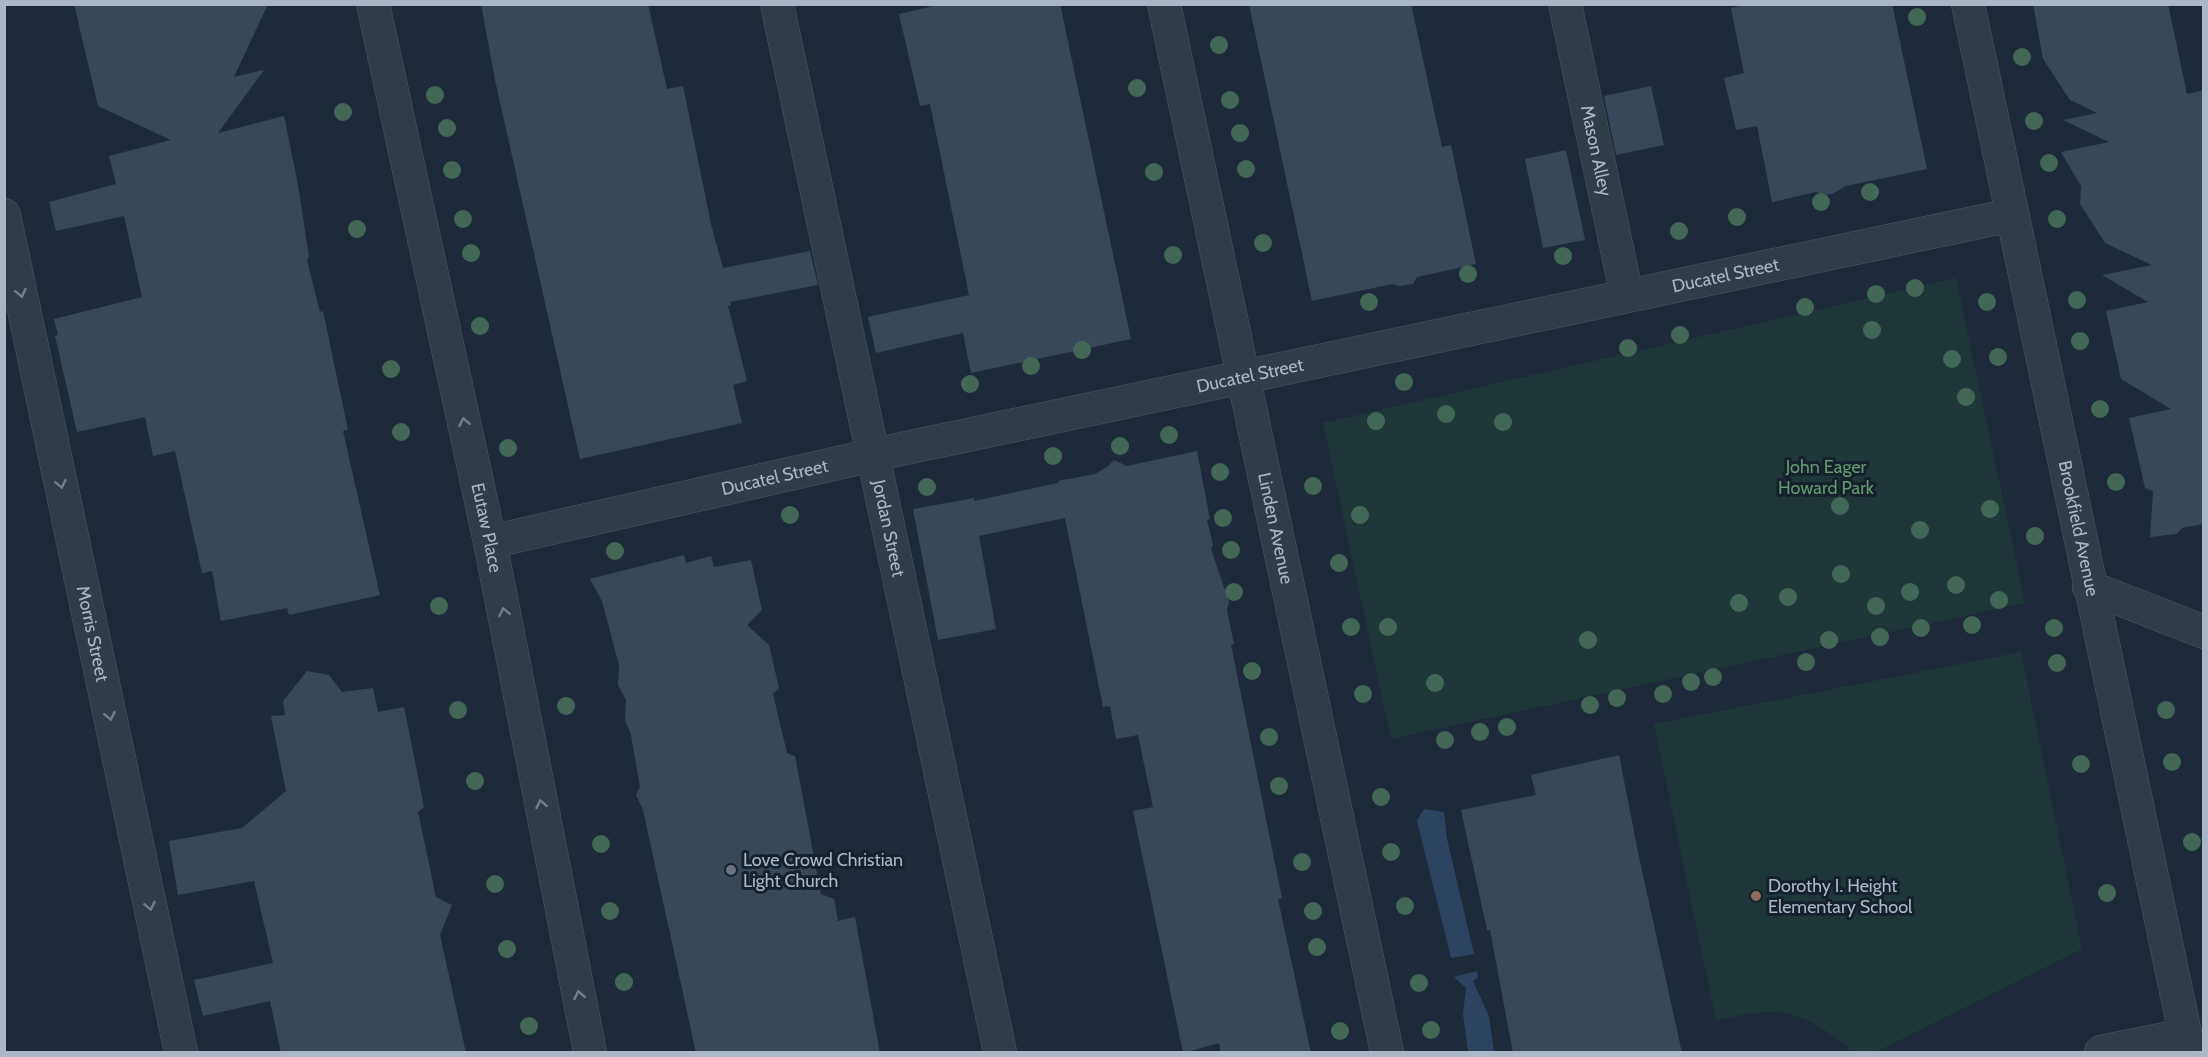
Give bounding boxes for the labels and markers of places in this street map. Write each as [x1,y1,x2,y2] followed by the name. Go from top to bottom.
[743,849,903,892] place label: Love Crowd Christian Light Church
[724,863,738,877] marker: Love Crowd Christian Light Church
[1768,875,1913,918] place label: Dorothy I. Height Elementary School
[1749,889,1763,903] marker: Dorothy I. Height Elementary School

